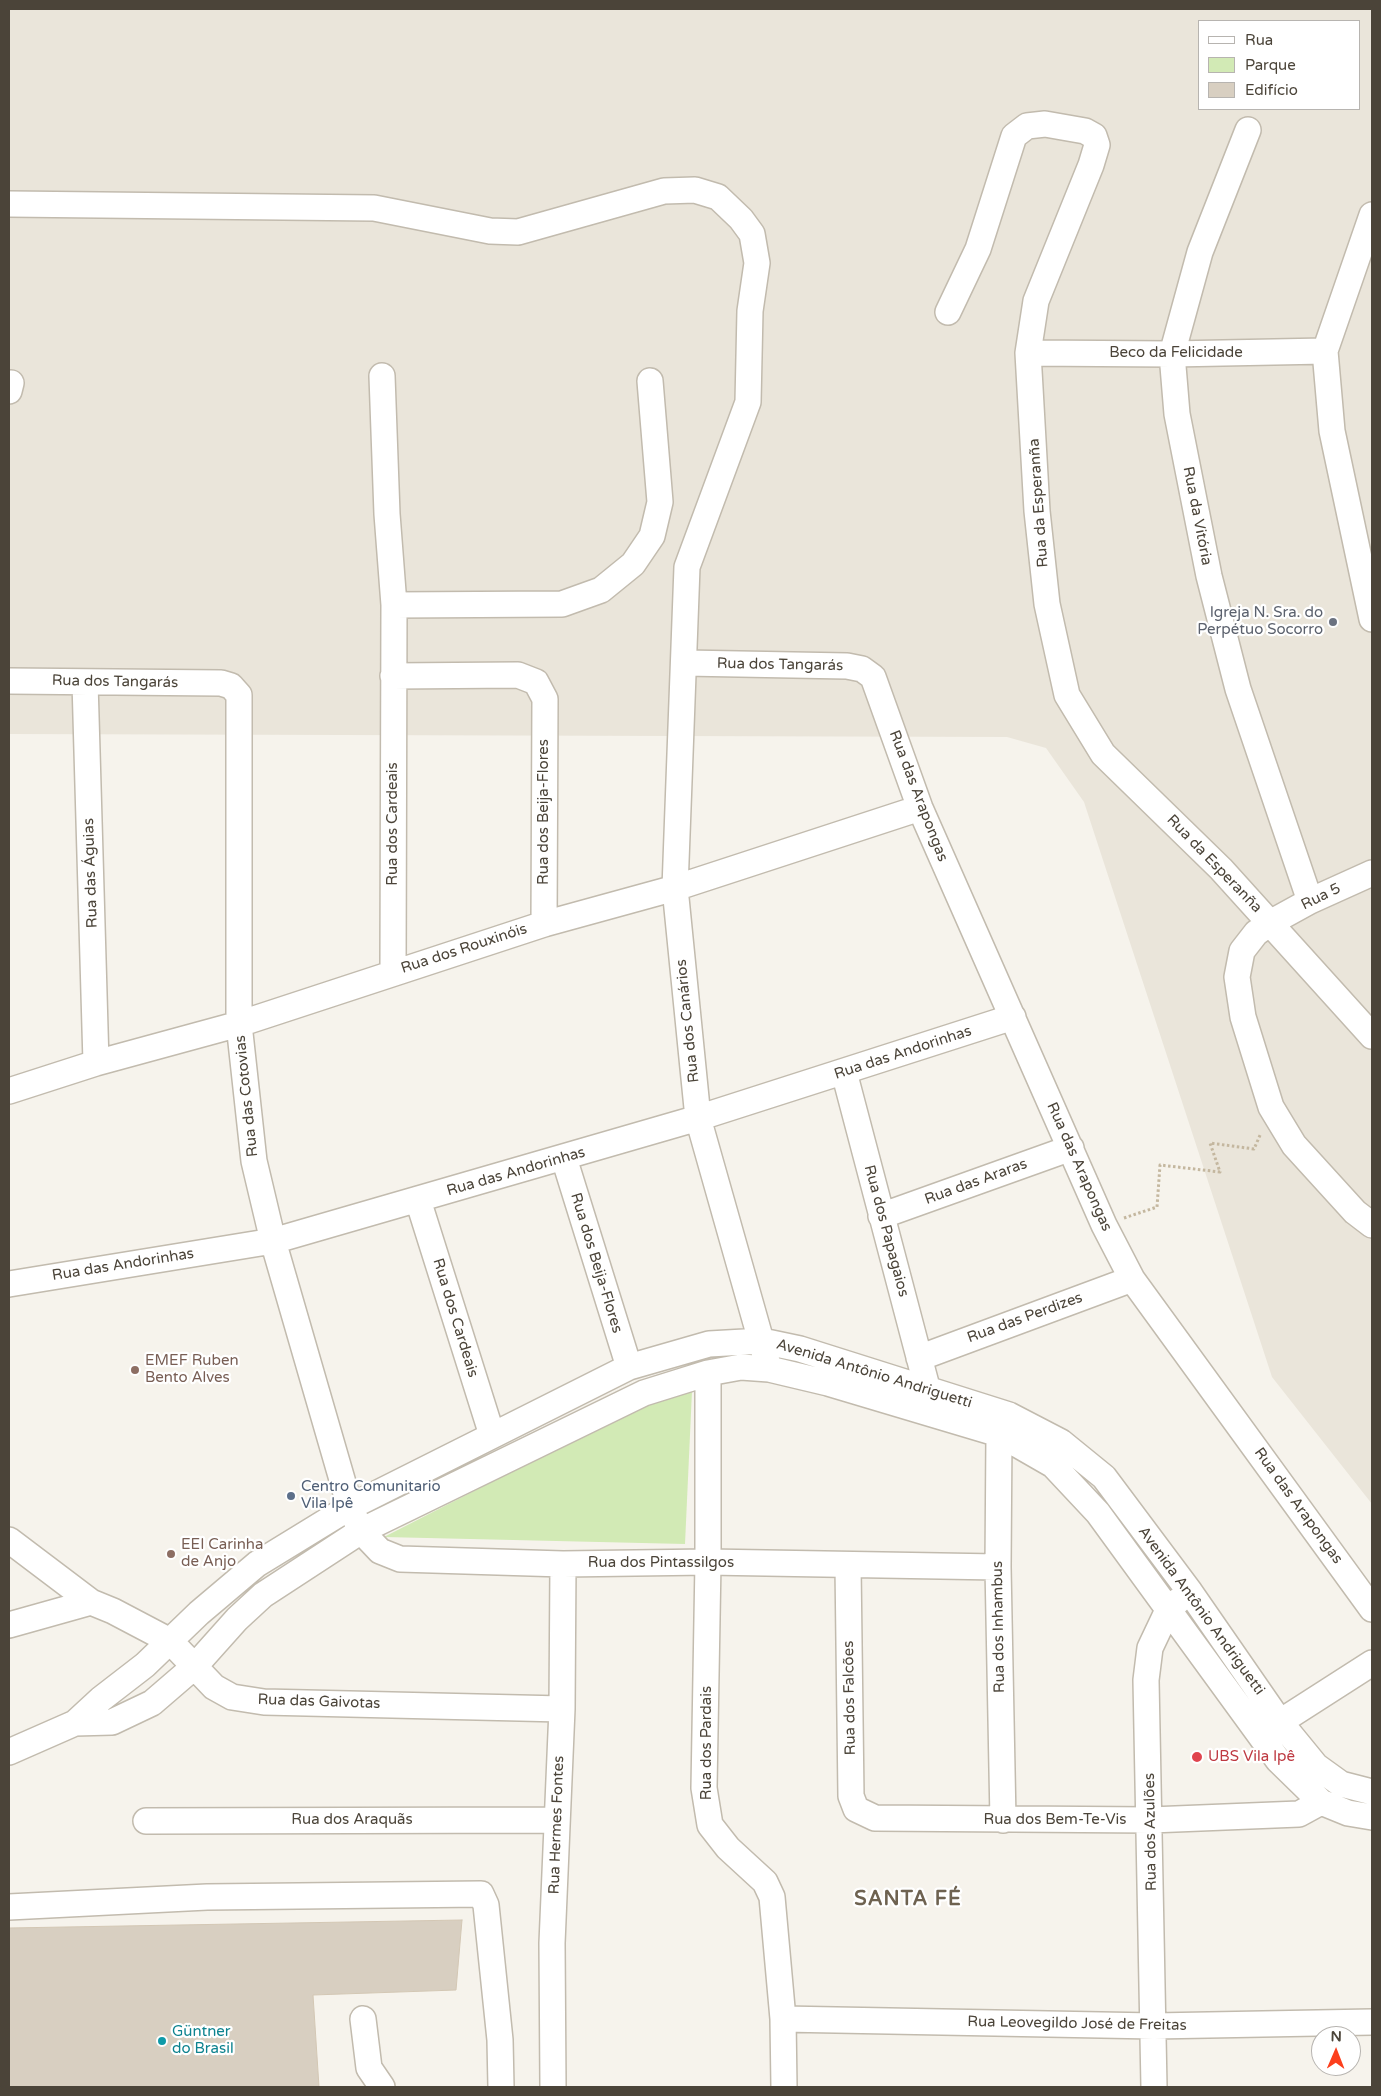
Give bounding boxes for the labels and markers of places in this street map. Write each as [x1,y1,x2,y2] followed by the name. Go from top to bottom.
[1197,604,1323,639] place label: Igreja N. Sra. do Perpétuo Socorro
[1327,616,1339,628] marker: Igreja N. Sra. do Perpétuo Socorro
[145,1352,239,1387] place label: EMEF Ruben Bento Alves
[129,1364,141,1376] marker: EMEF Ruben Bento Alves
[301,1478,441,1513] place label: Centro Comunitario Vila Ipê
[285,1490,297,1502] marker: Centro Comunitario Vila Ipê
[181,1536,263,1571] place label: EEI Carinha de Anjo
[165,1548,177,1560] marker: EEI Carinha de Anjo
[1208,1748,1295,1766] place label: UBS Vila Ipê
[1190,1750,1204,1764] marker: UBS Vila Ipê
[172,2023,234,2058] place label: Güntner do Brasil
[156,2035,168,2047] marker: Güntner do Brasil

